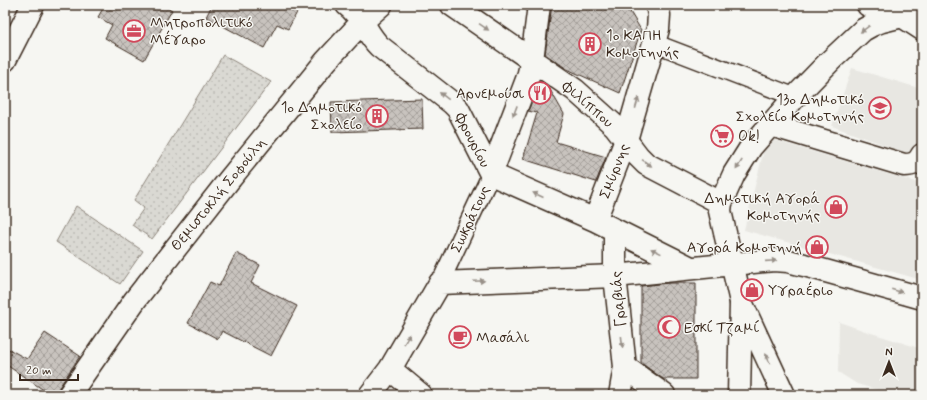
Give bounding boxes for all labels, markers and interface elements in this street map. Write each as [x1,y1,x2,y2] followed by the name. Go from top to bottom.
[150,13,253,50] place label: Μητροπολιτικό Μέγαρο
[121,18,147,44] office icon: Μητροπολιτικό Μέγαρο
[479,23,489,31] one-way arrow
[860,25,871,33] one-way arrow
[606,26,679,63] place label: 1ο ΚΑΠΗ Κομοτηνής
[577,31,603,57] building icon: 1ο ΚΑΠΗ Κομοτηνής
[557,76,617,133] street label: Φιλίππου
[527,80,553,106] restaurant icon: Αρνεμούσι
[456,84,525,104] place label: Αρνεμούσι
[736,90,864,127] place label: 13ο Δημοτικό Σχολείο Κομοτηνής
[438,92,449,101] one-way arrow
[867,95,893,121] school or university icon: 13ο Δημοτικό Σχολείο Κομοτηνής
[634,96,640,108] one-way arrow
[281,98,362,135] place label: 1ο Δημοτικό Σχολείο
[364,103,390,129] building icon: 1ο Δημοτικό Σχολείο
[511,105,517,117] one-way arrow
[449,109,495,172] street label: Φρουρίου
[709,123,735,149] supermarket icon: Ok!
[738,127,760,147] place label: Ok!
[167,134,271,256] street label: Θεμιστοκλή Σοφούλη
[595,140,635,202] street label: Σμύρνης
[642,159,652,167] one-way arrow
[736,159,743,171] one-way arrow
[447,182,495,256] street label: Σωκράτους
[704,189,821,226] place label: Δημοτική Αγορά Κομοτηνής
[533,192,544,198] one-way arrow
[823,194,849,220] shop icon: Δημοτική Αγορά Κομοτηνής
[804,234,830,260] shop icon: Αγορά Κομοτηνή
[687,238,802,258] place label: Αγορά Κομοτηνή
[650,248,661,254] one-way arrow
[765,258,777,265] one-way arrow
[607,270,631,328] street label: Γραβιάς
[739,277,765,303] shop icon: Υγραέριο
[473,278,486,284] one-way arrow
[768,281,833,301] place label: Υγραέριο
[892,288,904,294] one-way arrow
[656,314,682,340] mosque icon: Εσκί Τζαμί
[684,318,759,338] place label: Εσκί Τζαμί
[447,324,473,350] cafe icon: Μασάλι
[476,328,530,348] place label: Μασάλι
[404,333,411,345] one-way arrow
[619,336,625,349] one-way arrow
[869,342,909,382] north arrow
[885,346,893,360] text: N
[765,354,771,365] one-way arrow
[20,356,78,382] scale bar
[26,363,52,379] text: 20 m

